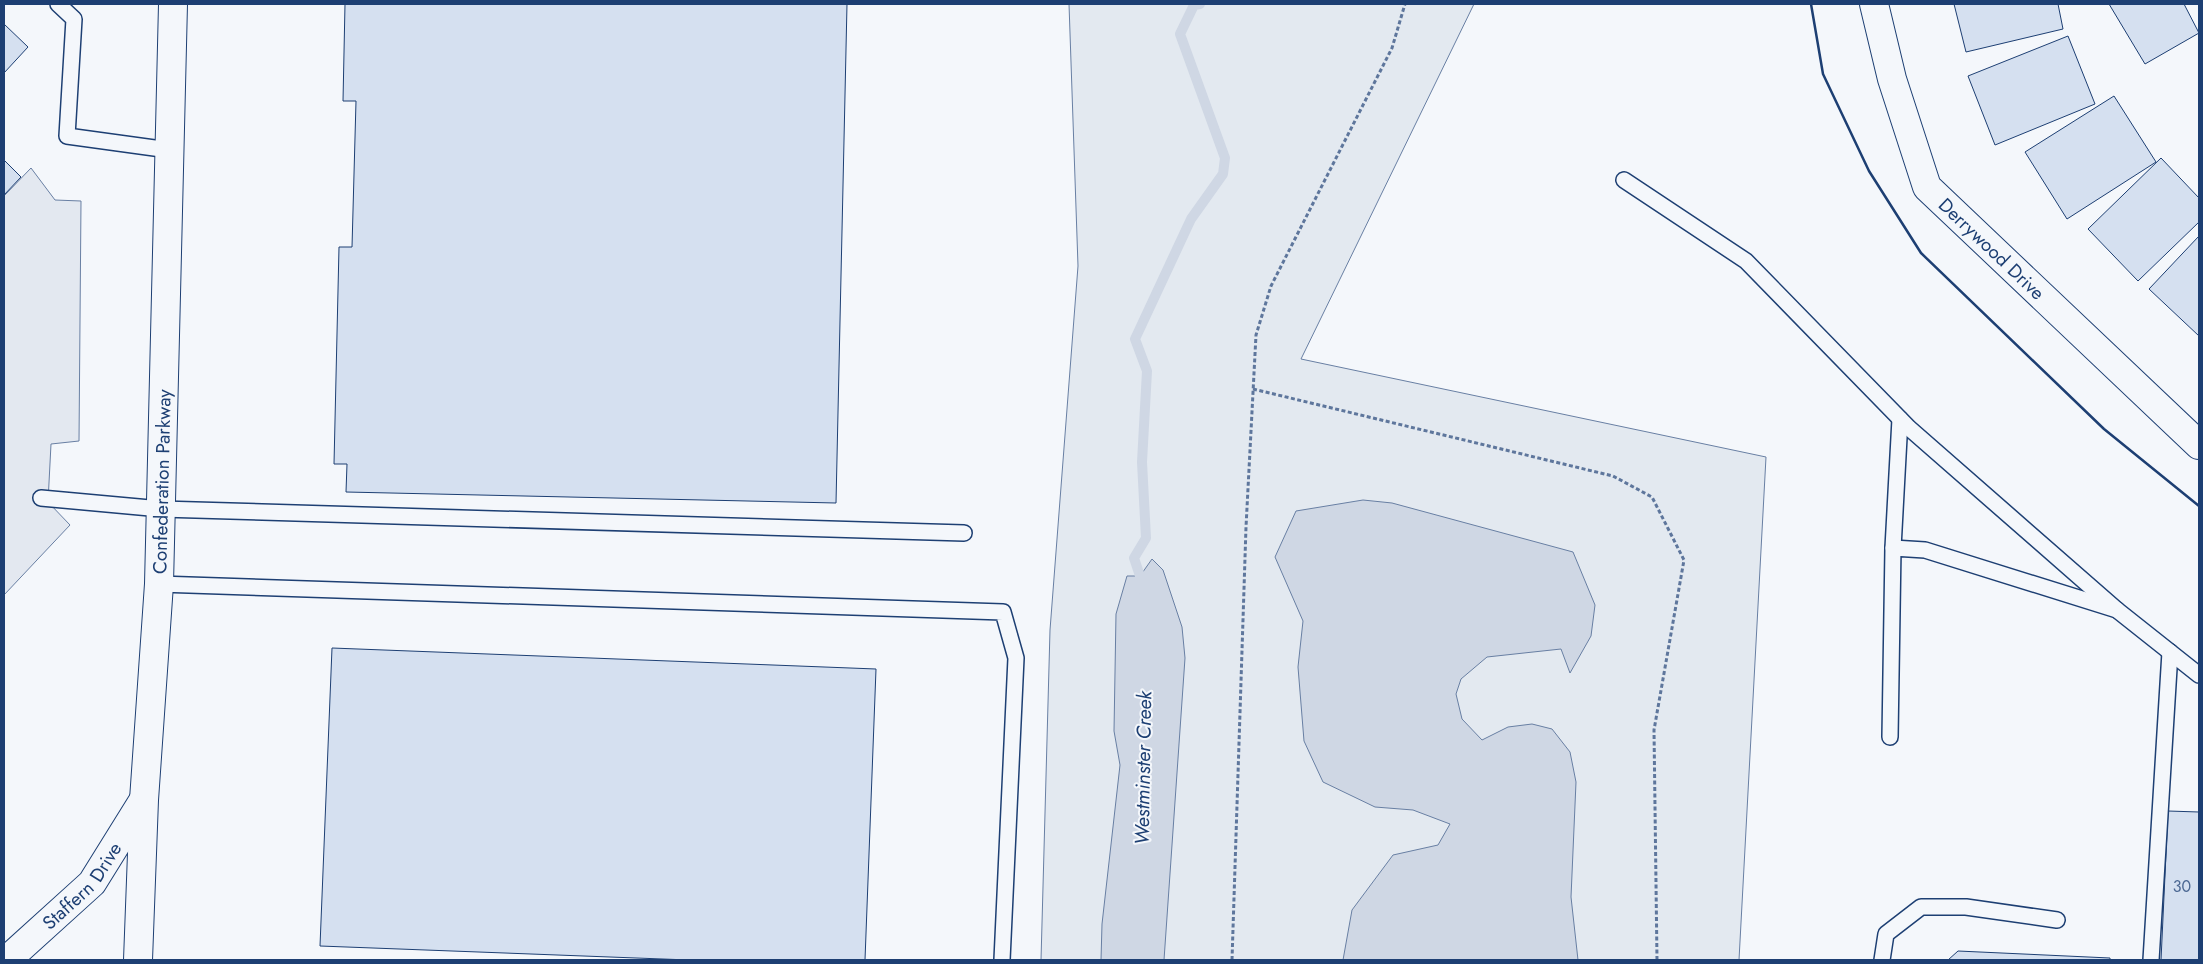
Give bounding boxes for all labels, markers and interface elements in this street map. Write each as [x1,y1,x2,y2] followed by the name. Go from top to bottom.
[1932,192,2051,306] street label: Derrywood Drive
[146,388,178,574] street label: Confederation Parkway
[1128,689,1159,845] water label: Westminster Creek
[36,837,128,936] street label: Staffern Drive
[2173,875,2191,898] house number: 30

